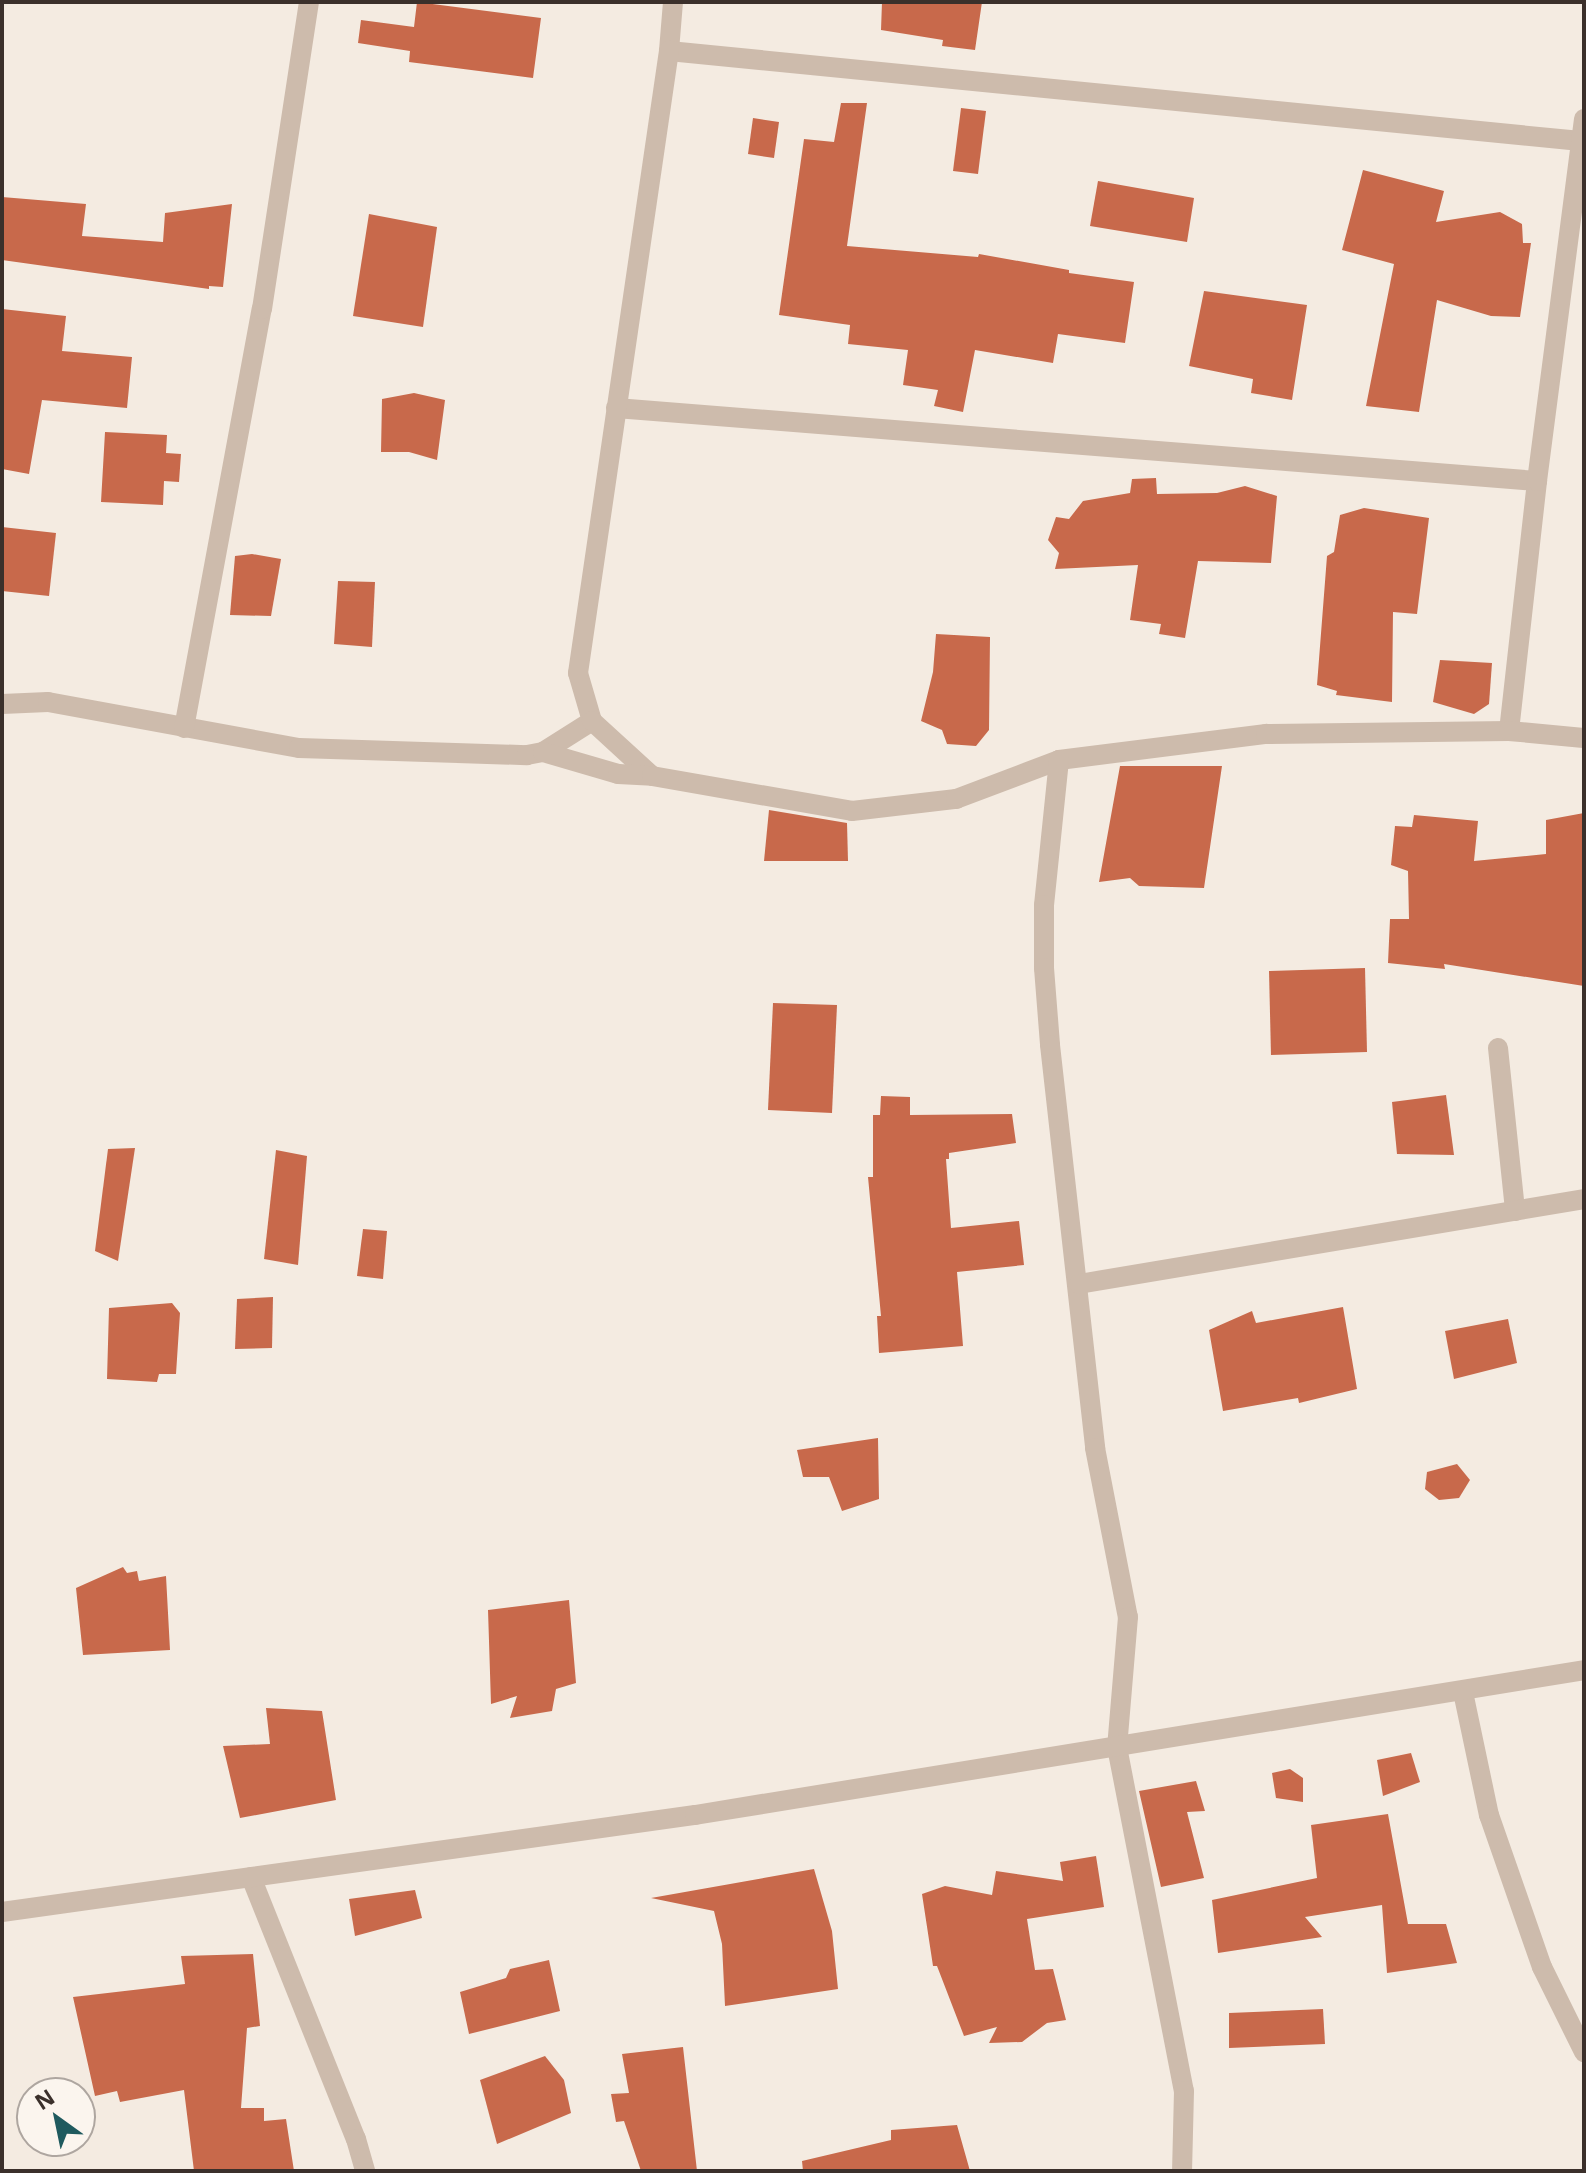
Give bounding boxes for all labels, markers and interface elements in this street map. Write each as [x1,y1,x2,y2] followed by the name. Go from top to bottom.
[16,2077,96,2157] north arrow
[28,2081,60,2116] text: N

